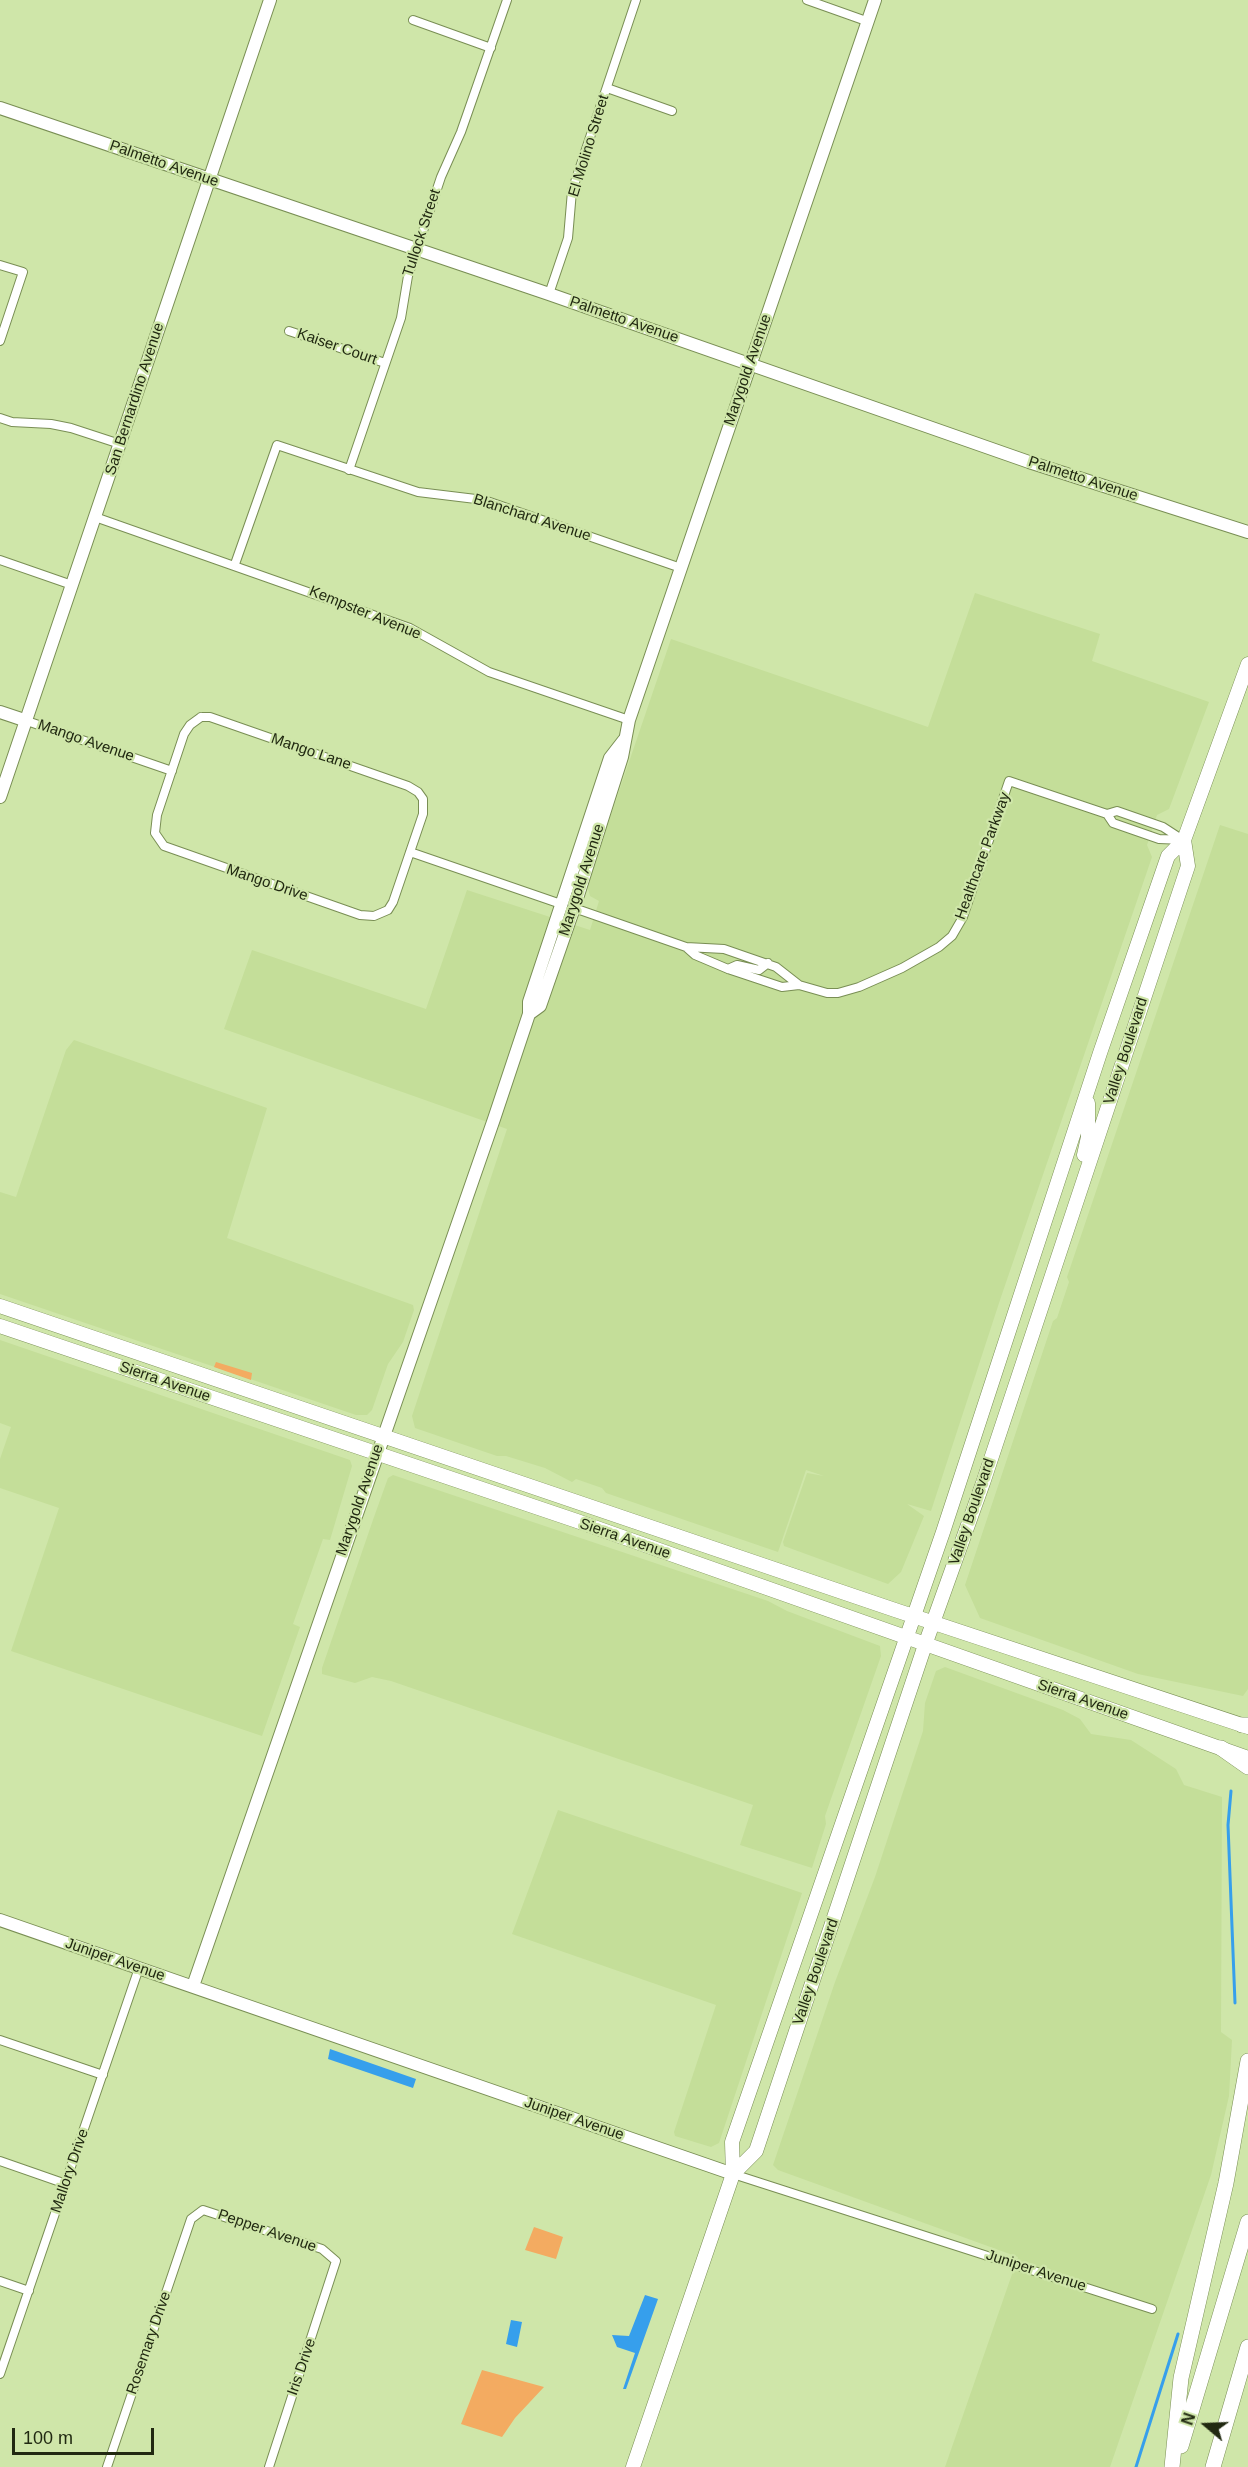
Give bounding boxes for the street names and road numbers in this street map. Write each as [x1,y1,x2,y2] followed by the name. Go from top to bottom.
[565,93,613,199] street label: El Molino Street
[107,137,221,191] street label: Palmetto Avenue
[399,187,445,279] street label: Tullock Street
[567,293,681,347] street label: Palmetto Avenue
[721,312,775,428] street label: Marygold Avenue
[102,321,168,477] street label: San Bernardino Avenue
[295,325,379,369] street label: Kaiser Court
[1026,453,1140,505] street label: Palmetto Avenue
[471,491,593,545] street label: Blanchard Avenue
[306,582,424,644] street label: Kempster Avenue
[35,716,137,766] street label: Mango Avenue
[269,730,353,774] street label: Mango Lane
[952,790,1014,922] street label: Healthcare Parkway
[555,822,609,938] street label: Marygold Avenue
[224,861,310,905] street label: Mango Drive
[1100,995,1152,1107] street label: Valley Boulevard
[117,1358,213,1406] street label: Sierra Avenue
[333,1442,387,1558] street label: Marygold Avenue
[945,1456,999,1568] street label: Valley Boulevard
[577,1515,673,1563] street label: Sierra Avenue
[1035,1676,1131,1724] street label: Sierra Avenue
[789,1916,843,2028] street label: Valley Boulevard
[63,1935,167,1985] street label: Juniper Avenue
[522,2094,626,2144] street label: Juniper Avenue
[47,2127,93,2215] street label: Mallory Drive
[215,2206,319,2256] street label: Pepper Avenue
[984,2246,1088,2296] street label: Juniper Avenue
[123,2289,175,2397] street label: Rosemary Drive
[284,2336,320,2398] street label: Iris Drive

